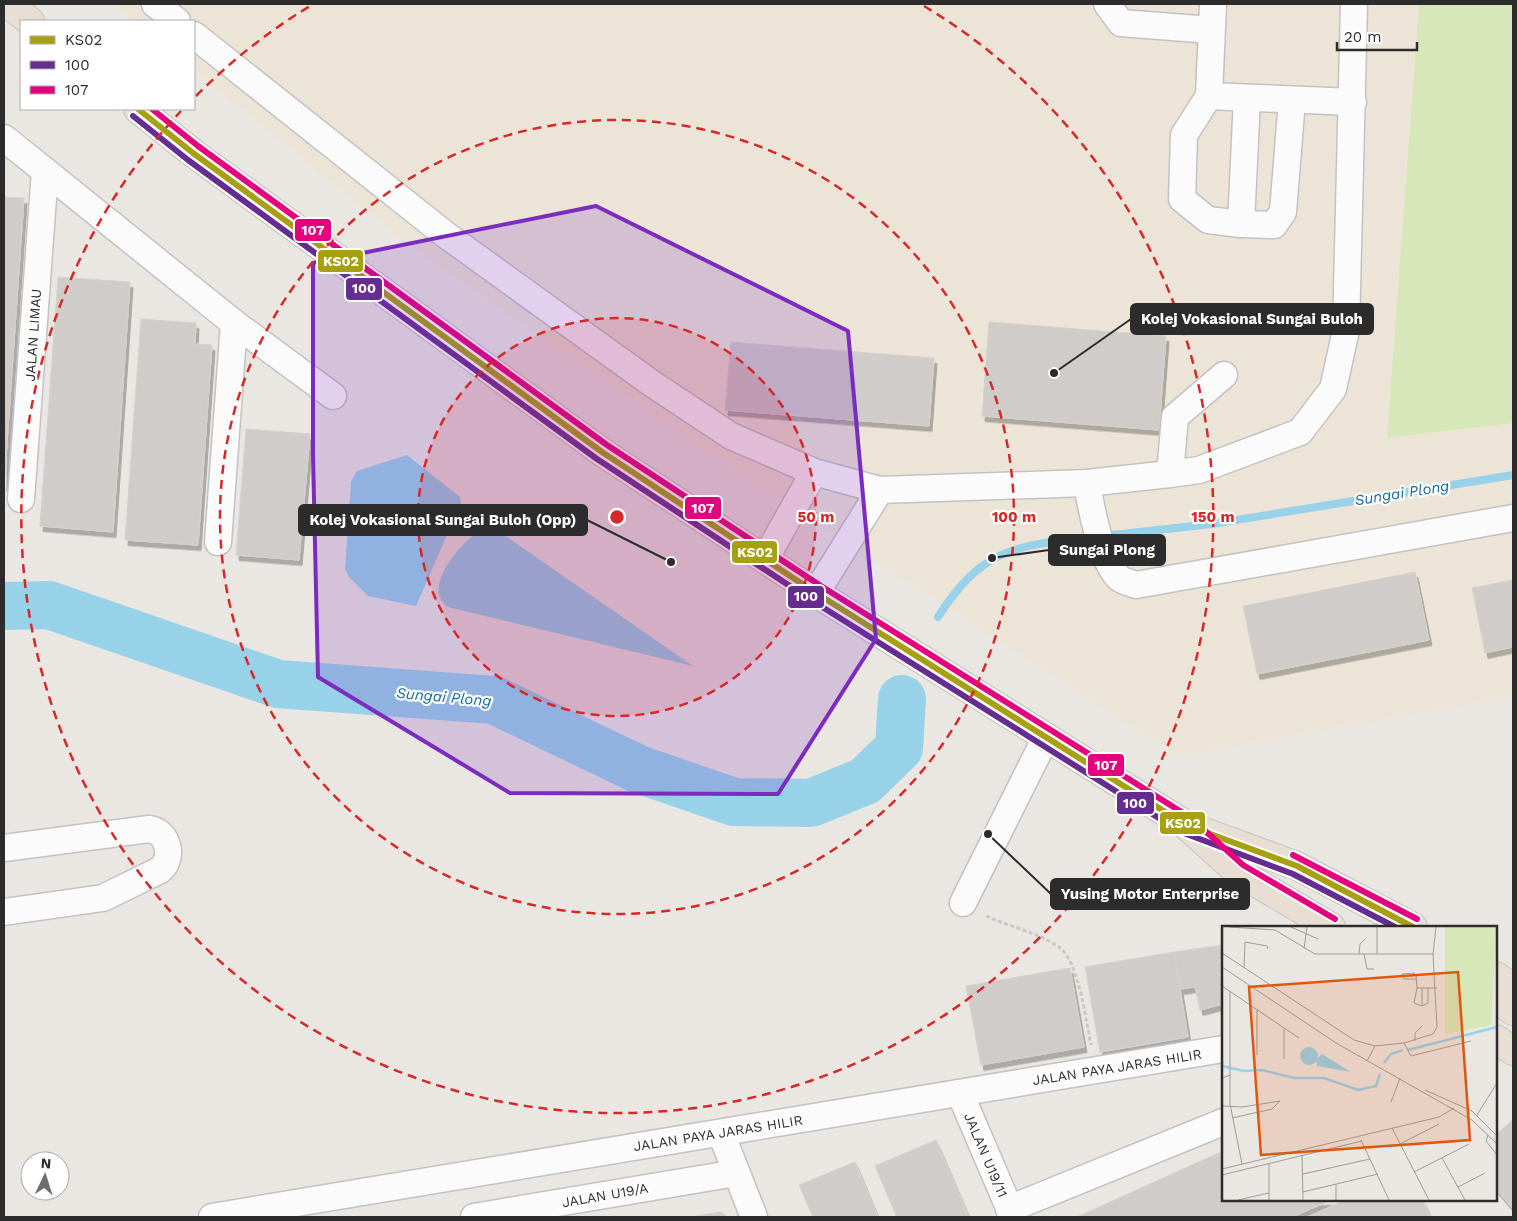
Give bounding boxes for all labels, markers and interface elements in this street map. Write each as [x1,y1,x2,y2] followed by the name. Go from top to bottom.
[20,20,195,110] legend
[1337,20,1417,52] scale bar
[1344,28,1382,46] text: 20 m
[65,31,102,49] text: KS02
[65,56,90,74] text: 100
[65,81,88,99] text: 107
[294,218,332,242] line badge: 107
[301,222,325,238] text: 107
[317,249,364,273] line badge: KS02
[323,253,359,269] text: KS02
[345,277,383,301] line badge: 100
[352,280,376,296] text: 100
[22,288,44,382] street label: JALAN LIMAU
[1131,304,1373,334] callout: Kolej Vokasional Sungai Buloh
[1141,310,1363,328] text: Kolej Vokasional Sungai Buloh
[1353,477,1451,509] water label: Sungai Plong
[684,496,722,520] line badge: 107
[691,500,715,516] text: 107
[299,505,587,535] callout: Kolej Vokasional Sungai Buloh (Opp)
[608,508,626,526] centre of rings
[798,508,834,526] text: 50 m
[992,508,1036,526] text: 100 m
[1191,508,1235,526] text: 150 m
[310,511,576,529] text: Kolej Vokasional Sungai Buloh (Opp)
[1049,535,1165,565] callout: Sungai Plong
[731,540,778,564] line badge: KS02
[1059,541,1155,559] text: Sungai Plong
[737,544,773,560] text: KS02
[787,585,825,609] line badge: 100
[794,588,818,604] text: 100
[396,684,492,710] water label: Sungai Plong
[1087,753,1125,777] line badge: 107
[1094,757,1118,773] text: 107
[1116,791,1155,815] line badge: 100
[1123,795,1147,811] text: 100
[1159,811,1206,835] line badge: KS02
[1165,815,1201,831] text: KS02
[1051,879,1249,909] callout: Yusing Motor Enterprise
[1061,885,1239,903] text: Yusing Motor Enterprise
[1222,926,1497,1201] inset map
[1031,1046,1203,1088] street label: JALAN PAYA JARAS HILIR
[961,1110,1011,1200] street label: JALAN U19/11
[632,1112,804,1154] street label: JALAN PAYA JARAS HILIR
[20,1151,70,1201] north arrow
[40,1155,52,1171] text: N
[561,1180,649,1210] street label: JALAN U19/A

